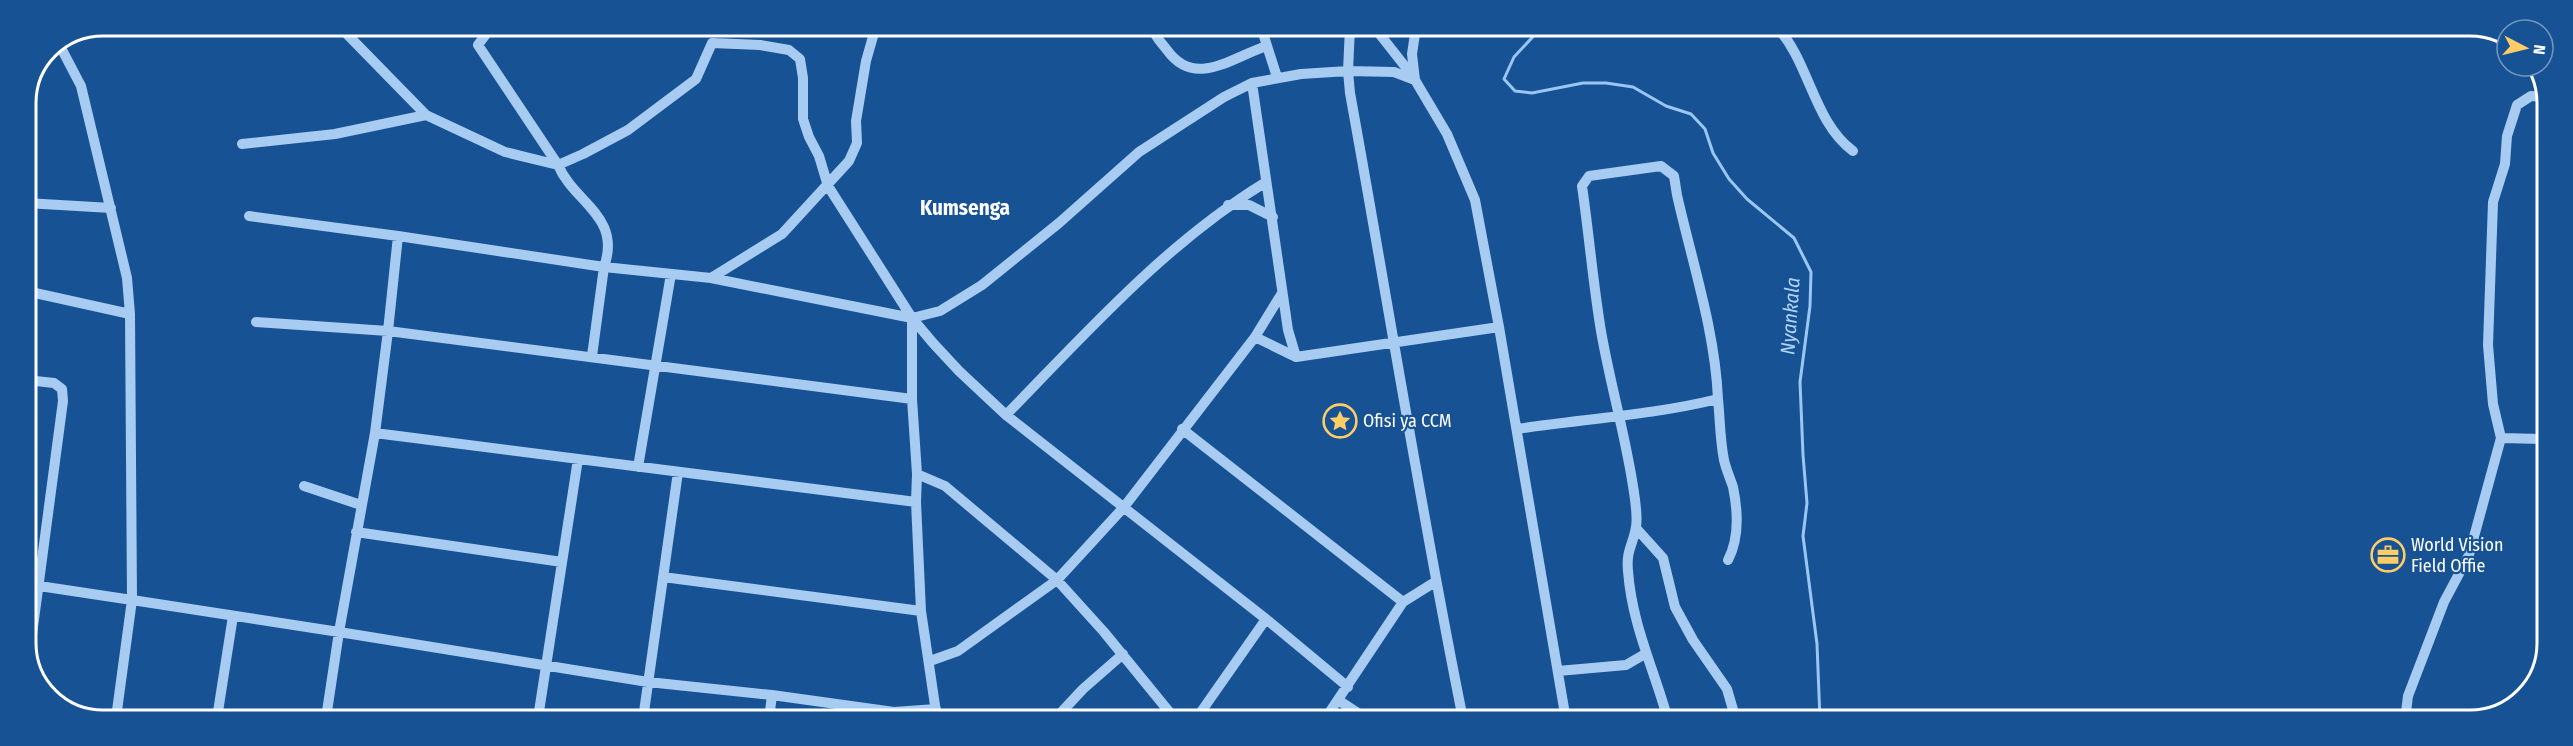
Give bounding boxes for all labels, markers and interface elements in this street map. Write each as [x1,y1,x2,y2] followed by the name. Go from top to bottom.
[2495,18,2555,78] north arrow
[2529,44,2549,56] text: N
[920,195,1010,221] district label: Kumsenga
[1775,276,1805,356] water label: Nyankala
[1322,403,1358,439] place icon: Ofisi ya CCM
[1363,410,1452,432] place label: Ofisi ya CCM
[2411,534,2503,577] place label: World Vision Field Offie
[2370,537,2406,573] office icon: World Vision Field Offie

